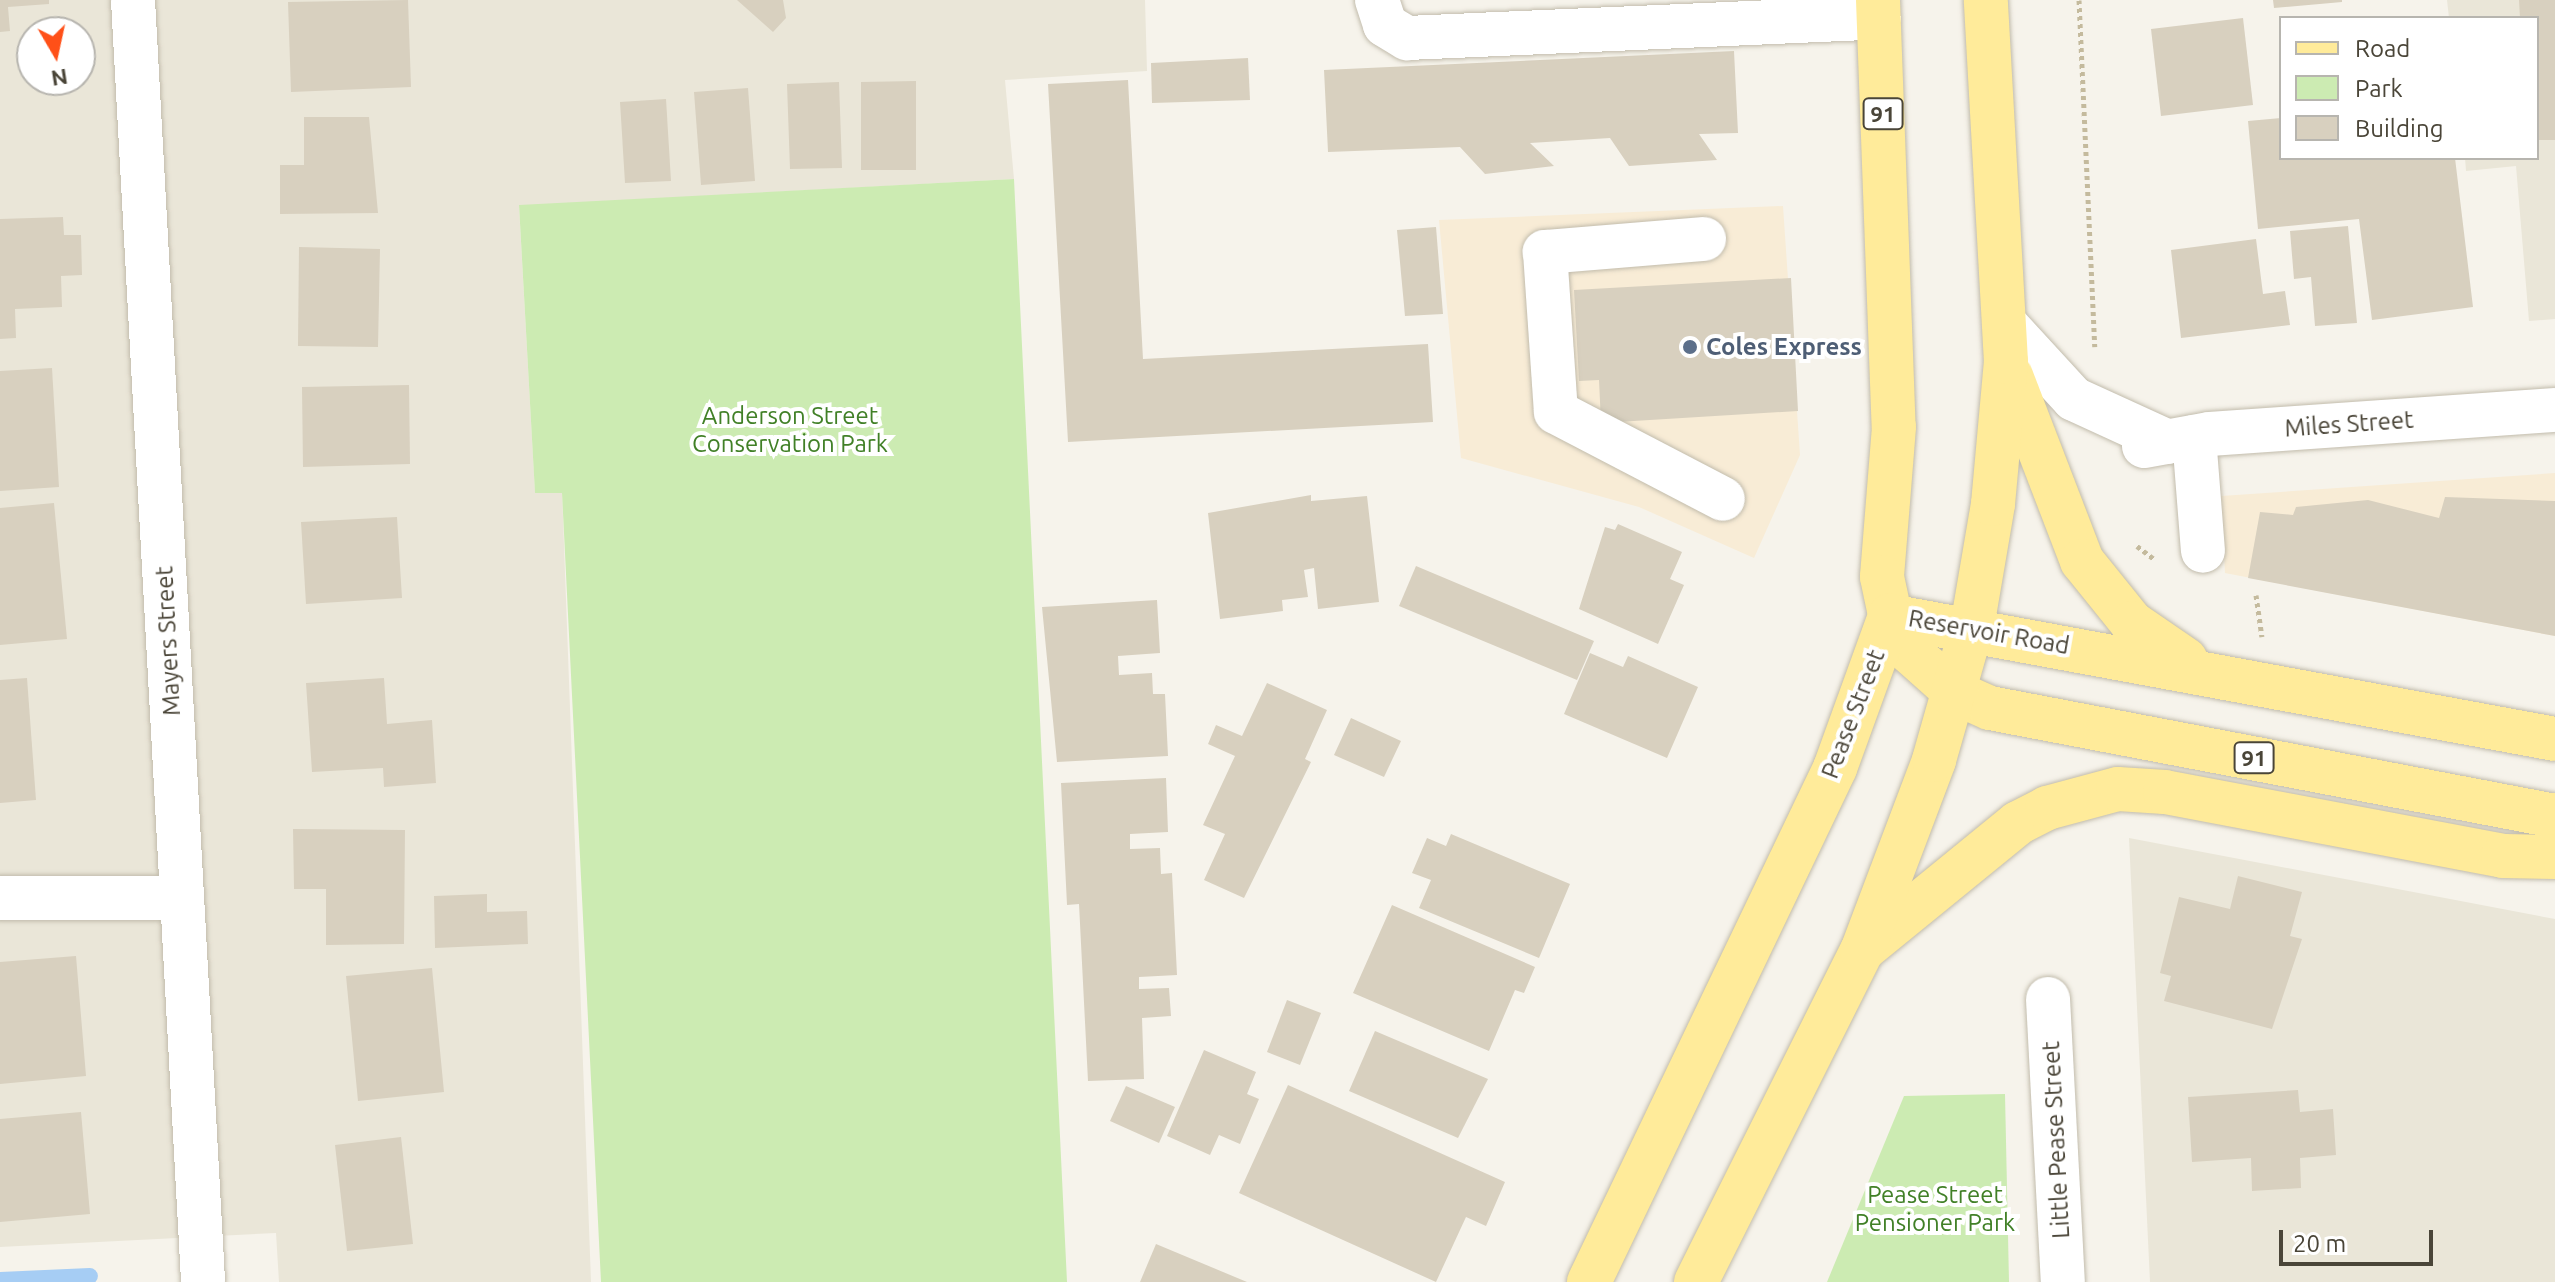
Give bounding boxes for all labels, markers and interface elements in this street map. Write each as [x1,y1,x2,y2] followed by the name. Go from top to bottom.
[16,16,96,96] north arrow
[2279,16,2539,160] legend
[2355,35,2410,62] text: Road
[49,65,70,92] text: N
[2355,75,2403,102] text: Park
[1861,96,1905,132] road number: 91
[2355,115,2443,142] text: Building
[1706,333,1862,361] place label: Coles Express
[1681,338,1699,356] marker: Coles Express
[692,402,888,458] park label: Anderson Street Conservation Park
[2284,405,2414,443] street label: Miles Street
[150,565,186,717] street label: Mayers Street
[1906,604,2072,660] street label: Reservoir Road
[1815,646,1891,782] street label: Pease Street
[2232,740,2276,776] road number: 91
[2036,1041,2076,1239] street label: Little Pease Street
[1855,1181,2015,1237] park label: Pease Street Pensioner Park
[2283,1214,2437,1264] scale bar
[2293,1230,2346,1257] text: 20 m

